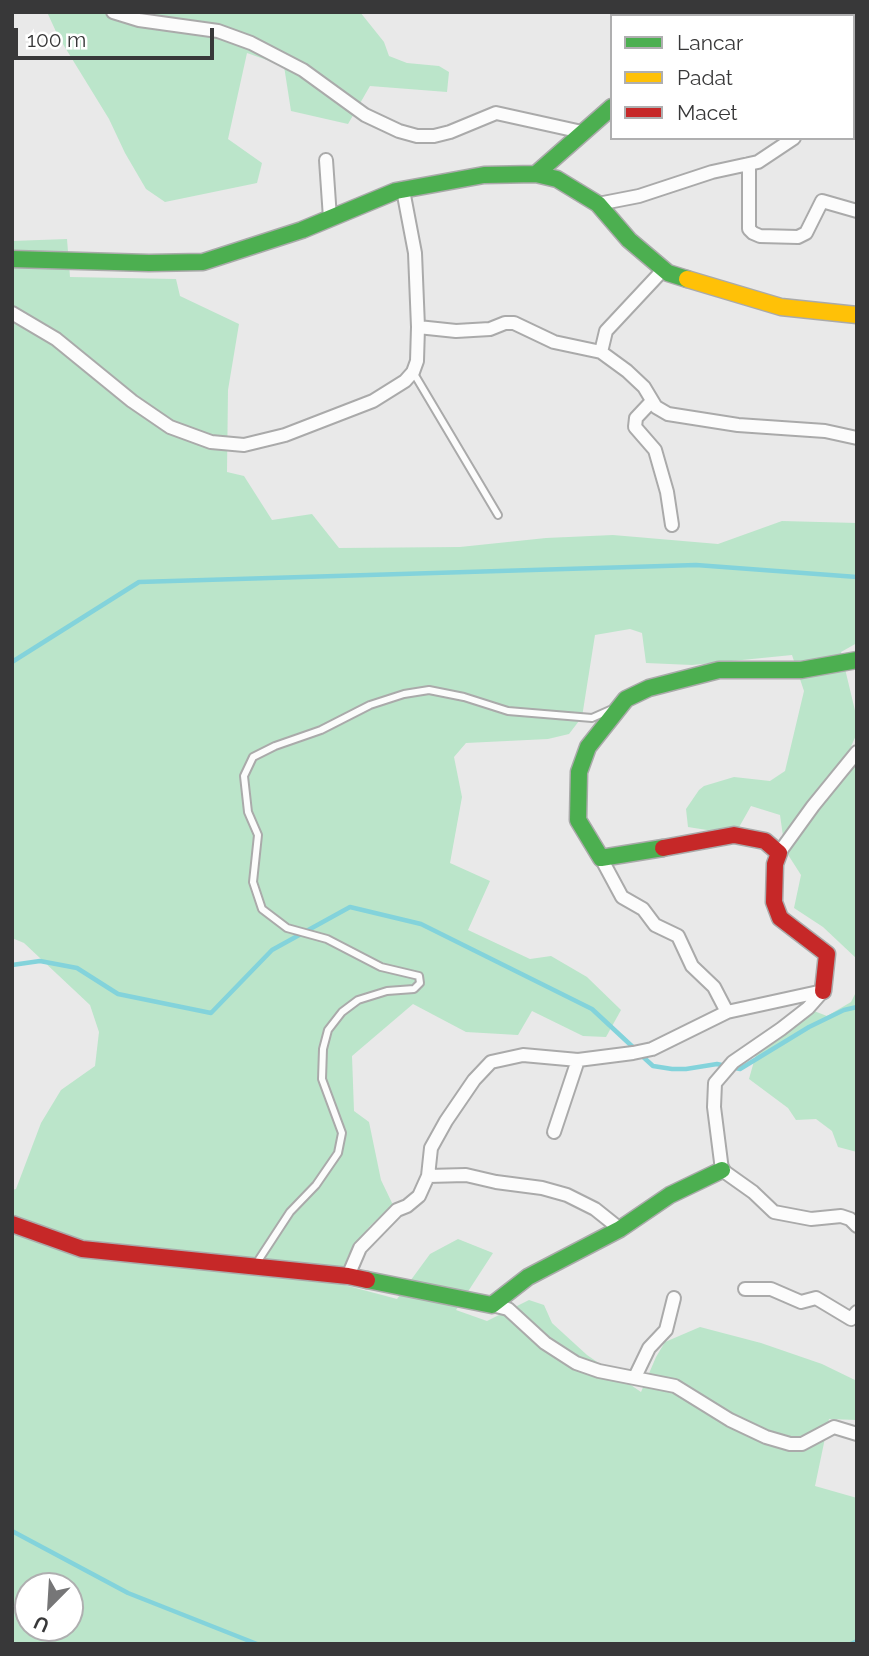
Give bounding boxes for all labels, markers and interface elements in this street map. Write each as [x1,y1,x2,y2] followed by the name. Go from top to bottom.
[18,14,217,58] scale bar
[610,14,855,140] legend
[27,27,86,52] text: 100 m
[677,30,743,55] text: Lancar
[677,65,733,90] text: Padat
[677,100,737,125] text: Macet
[14,1572,84,1642] north arrow
[30,1611,52,1637] text: U

